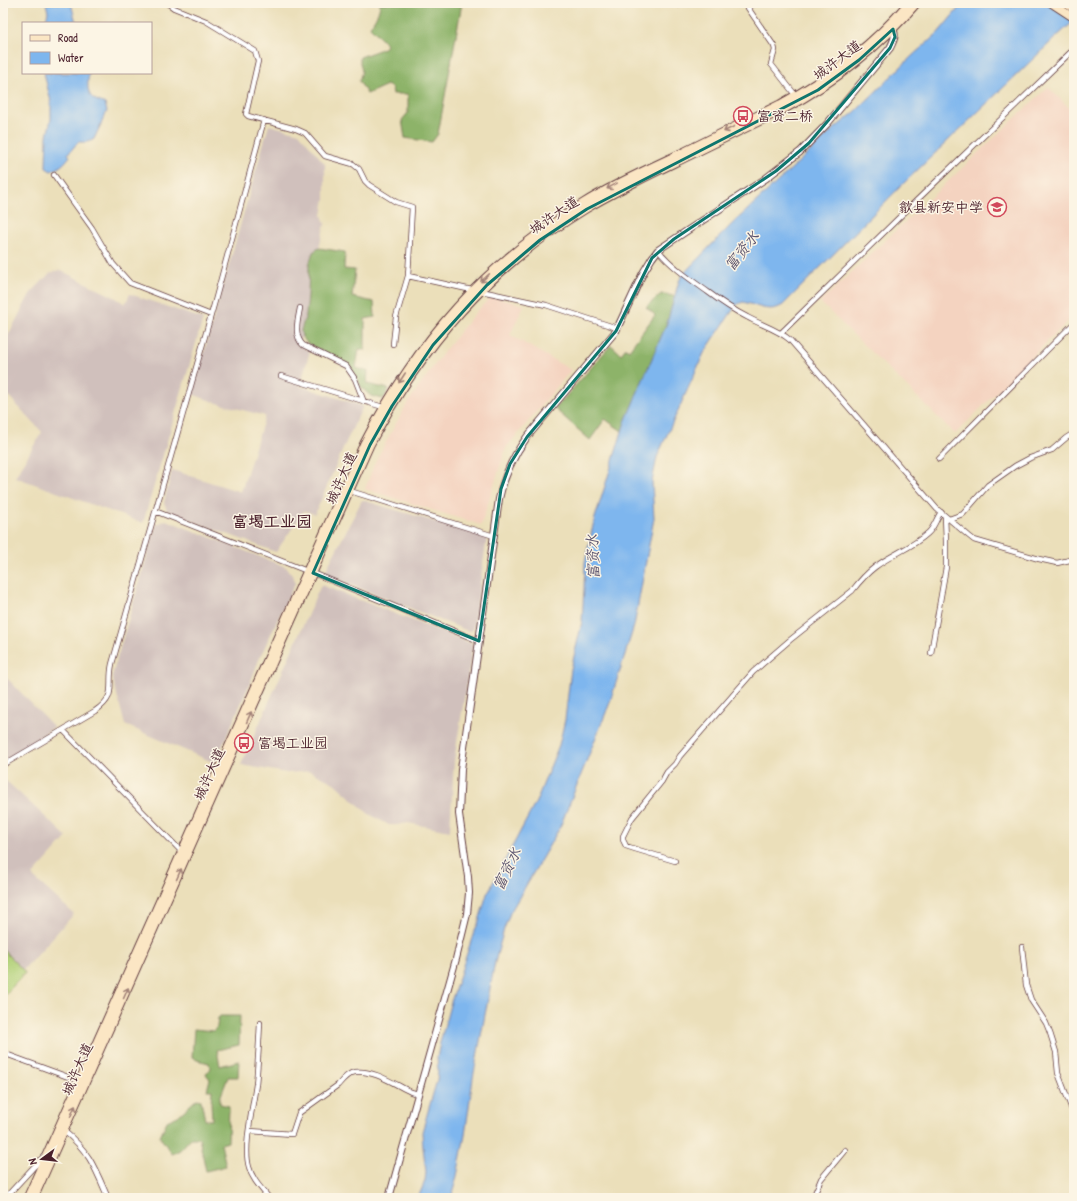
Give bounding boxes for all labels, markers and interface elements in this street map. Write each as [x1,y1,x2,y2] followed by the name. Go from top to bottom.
[22,22,152,74] legend
[58,29,78,46] text: Road
[809,35,865,84] street label: 城许大道
[58,49,84,66] text: Water
[732,105,754,127] bus stop icon: 富资二桥
[757,106,813,125] place label: 富资二桥
[724,126,736,133] one-way arrow
[607,183,619,191] one-way arrow
[525,191,582,238] street label: 城许大道
[986,196,1008,218] school or university icon: 歙县新安中学
[899,197,983,216] place label: 歙县新安中学
[719,226,764,275] water label: 富资水
[480,273,490,282] one-way arrow
[397,372,405,384] one-way arrow
[320,448,361,507] street label: 城许大道
[232,510,312,532] district label: 富堨工业园
[581,533,604,580] water label: 富资水
[246,711,253,723] one-way arrow
[233,732,255,754] bus stop icon: 富堨工业园
[258,733,328,752] place label: 富堨工业园
[188,744,229,803] street label: 城许大道
[487,843,526,894] water label: 富资水
[175,868,183,880] one-way arrow
[123,987,130,999] one-way arrow
[56,1039,97,1098] street label: 城许大道
[69,1106,77,1118] one-way arrow
[22,1139,62,1179] north arrow
[25,1157,40,1166] text: N

